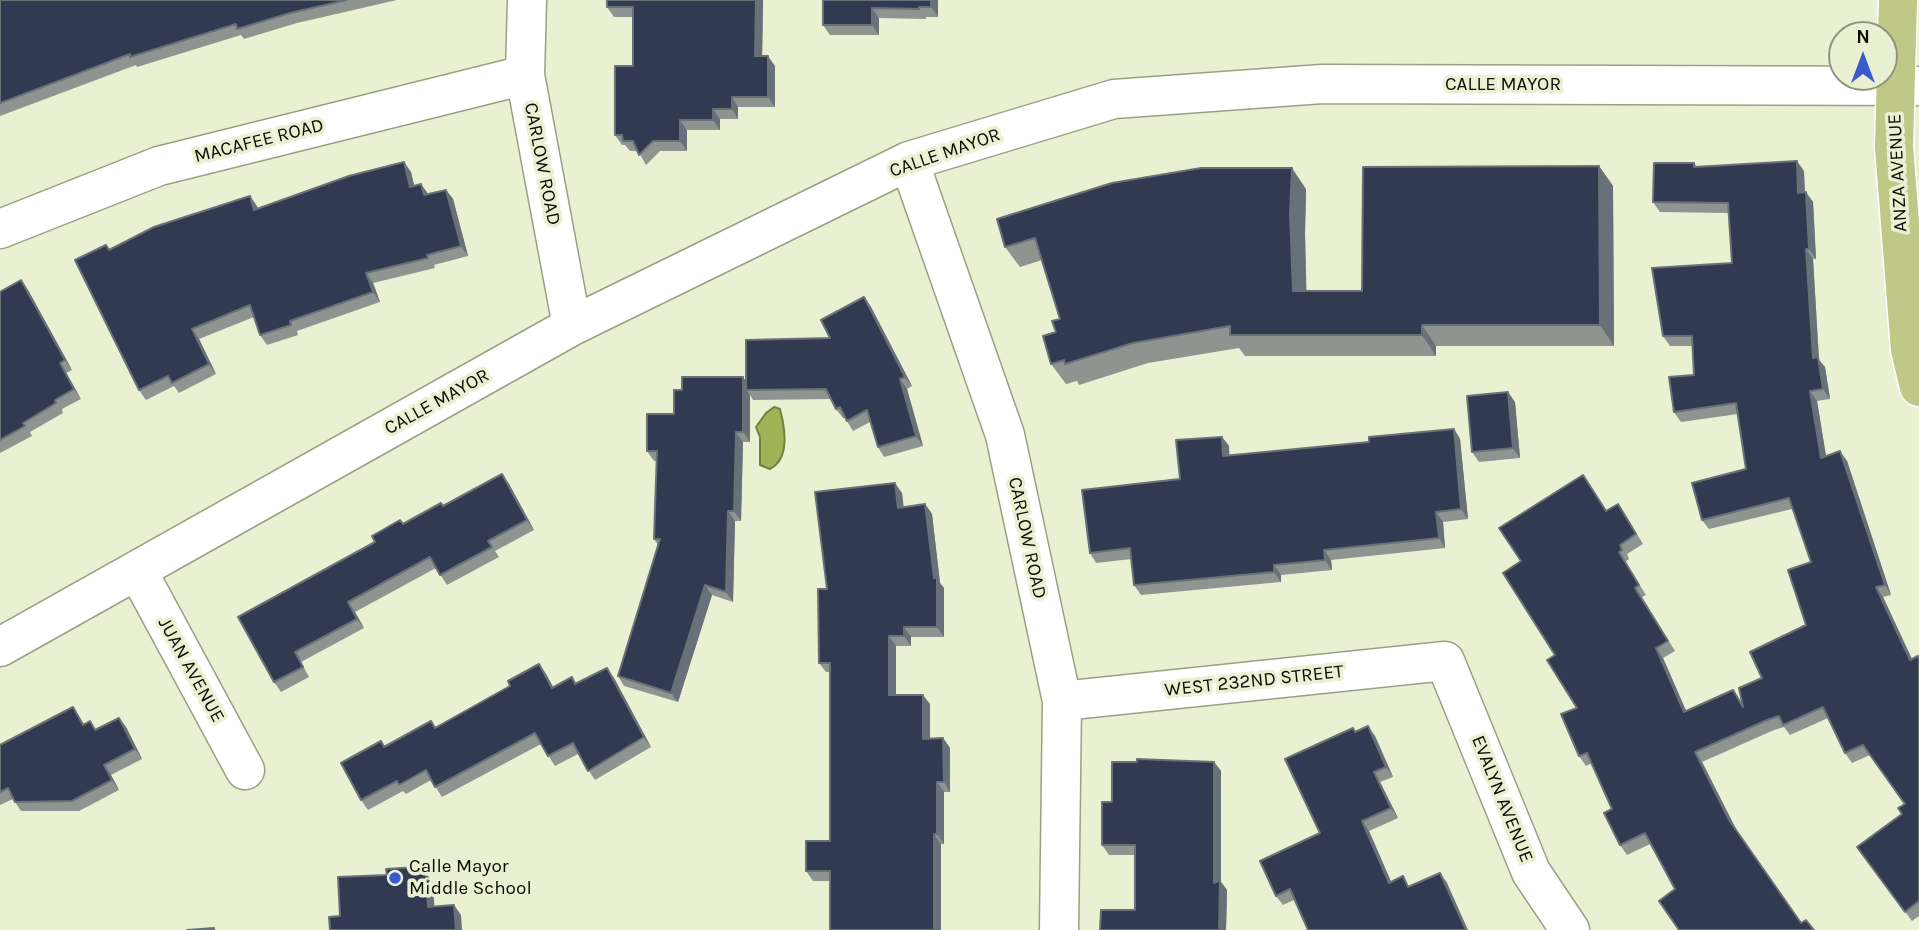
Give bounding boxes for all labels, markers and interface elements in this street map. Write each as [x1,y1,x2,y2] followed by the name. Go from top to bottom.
[1828,21,1898,91] north arrow
[1856,26,1870,48] text: N
[1445,74,1561,96] street label: CALLE MAYOR
[519,101,565,227] street label: CARLOW ROAD
[1884,113,1912,233] street label: ANZA AVENUE
[192,114,326,168] street label: MACAFEE ROAD
[886,123,1004,183] street label: CALLE MAYOR
[381,364,493,440] street label: CALLE MAYOR
[1003,475,1051,601] street label: CARLOW ROAD
[153,614,229,726] street label: JUAN AVENUE
[1163,660,1345,702] street label: WEST 232ND STREET
[1466,732,1538,866] street label: EVALYN AVENUE
[409,856,532,900] place label: Calle Mayor Middle School
[387,870,403,886] marker: Calle Mayor Middle School

